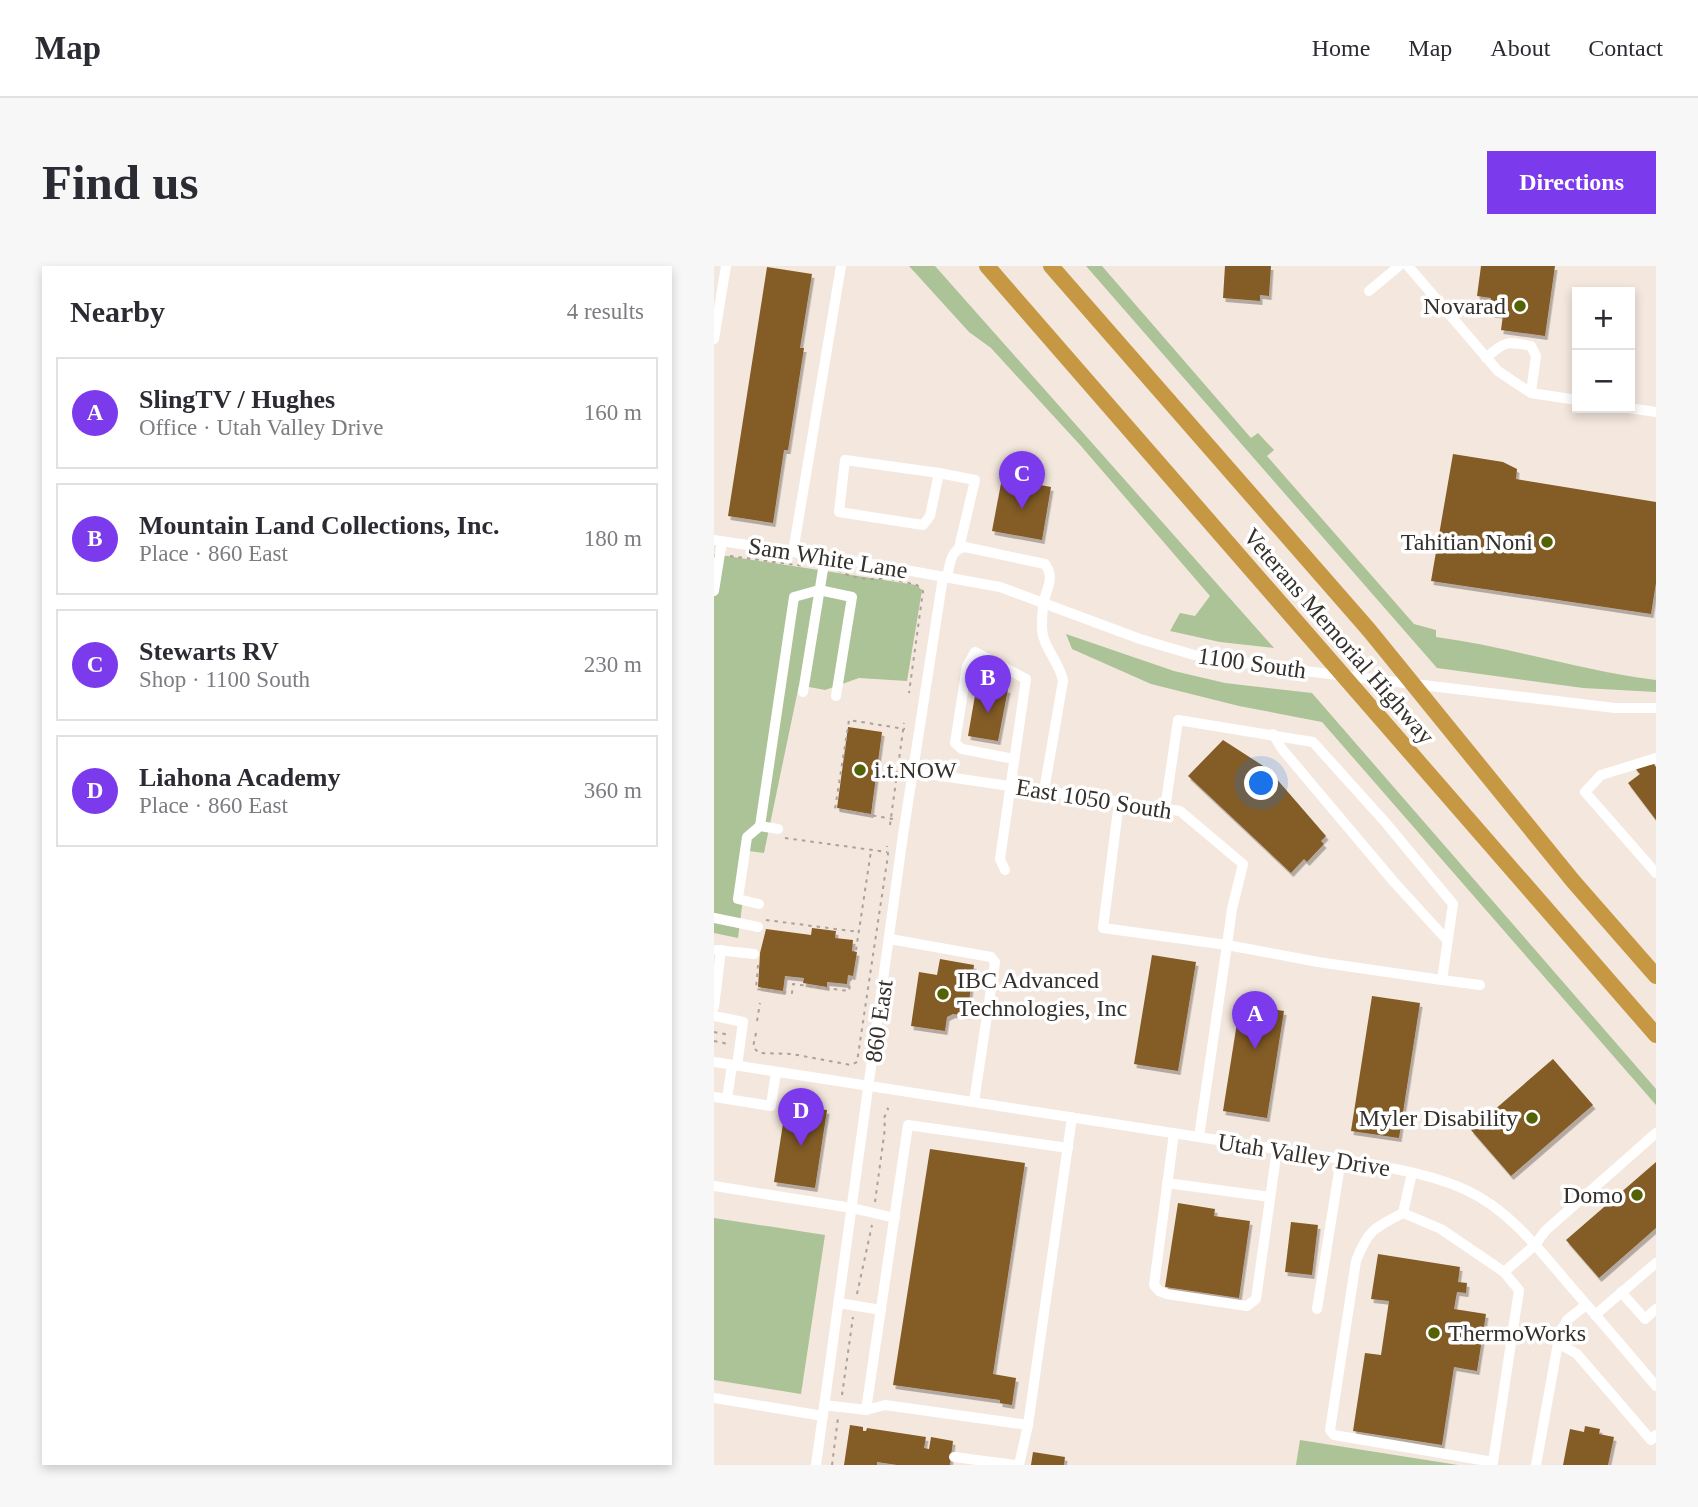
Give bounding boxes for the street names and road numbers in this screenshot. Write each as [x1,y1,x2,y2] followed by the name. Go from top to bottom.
[1238,523,1440,749] street label: Veterans Memorial Highway
[747,533,909,583] street label: Sam White Lane
[1196,643,1308,683] street label: 1100 South
[1014,774,1174,824] street label: East 1050 South
[860,978,898,1064] street label: 860 East
[1216,1129,1392,1181] street label: Utah Valley Drive

